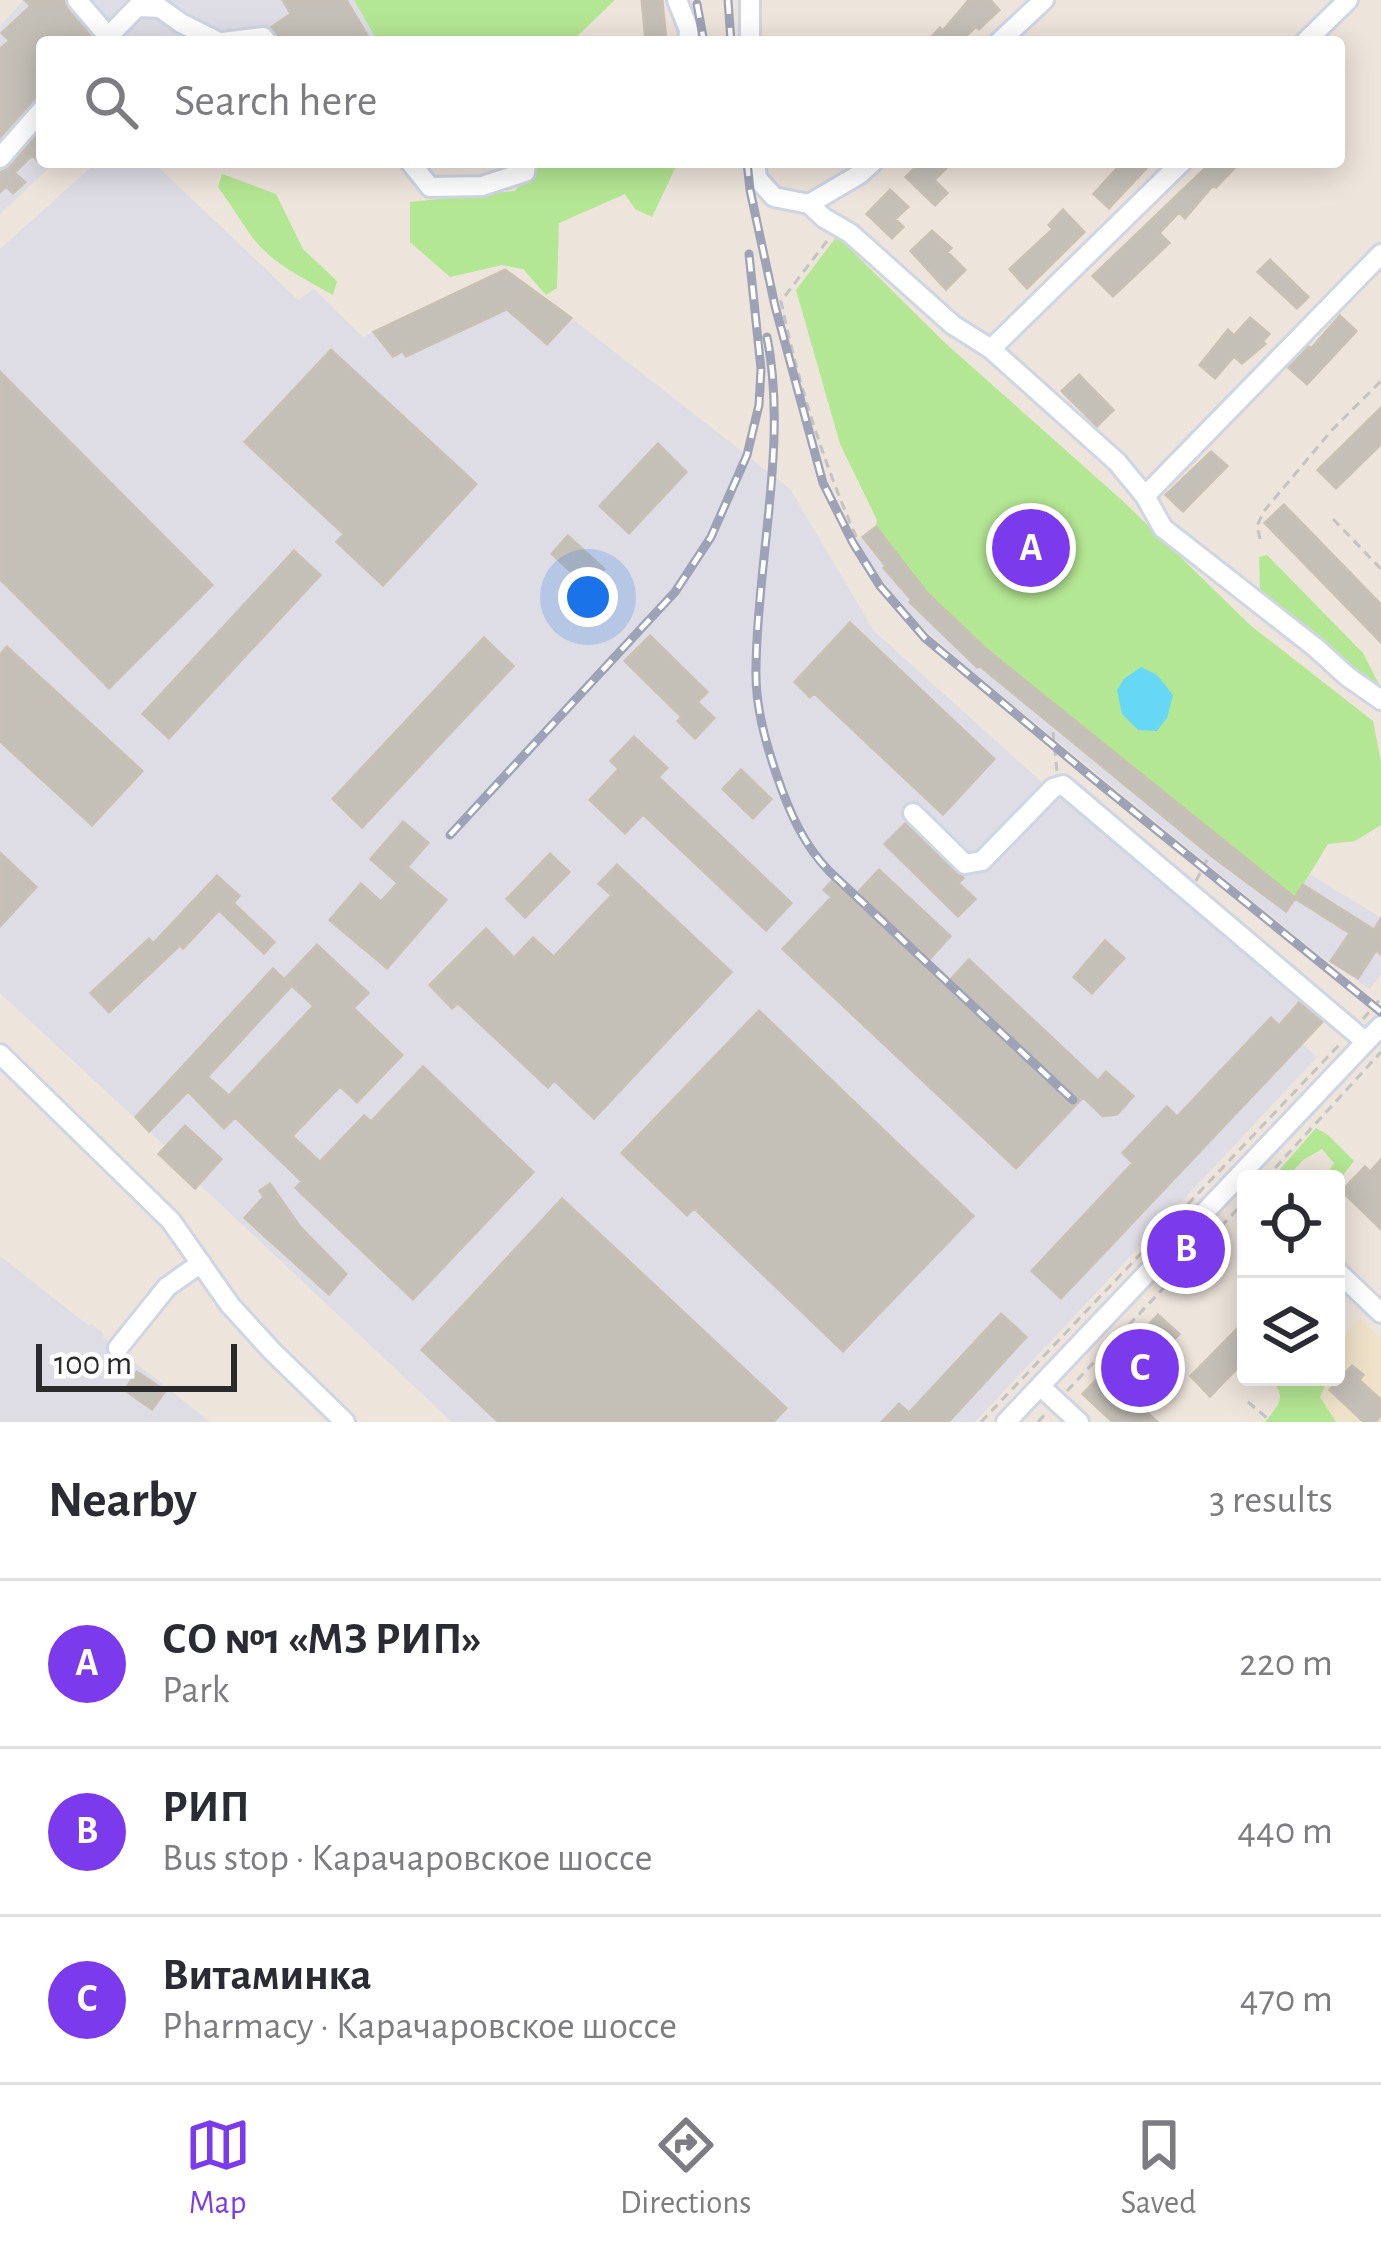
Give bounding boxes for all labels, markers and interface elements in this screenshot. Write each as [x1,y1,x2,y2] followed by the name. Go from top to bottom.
[36,36,1345,168] search box
[78,69,144,135] icon: search
[174,79,377,124] text: Search here
[992,503,1070,593] pin: A
[558,567,618,627] your location
[1237,1170,1345,1386] map controls
[1237,1170,1345,1278] button: locate
[1147,1204,1225,1294] pin: B
[1237,1278,1345,1386] button: layers
[1101,1323,1179,1413] pin: C
[36,1338,237,1391] scale bar
[54,1348,132,1381] text: 100 m
[48,1475,197,1526] text: Nearby
[1209,1481,1333,1520] text: 3 results
[162,1617,482,1662] text: СО №1 «МЗ РИП»
[75,1644,99,1683] text: A
[1239,1644,1333,1683] text: 220 m
[162,1671,229,1710] text: Park
[162,1785,250,1830] text: РИП
[76,1812,98,1851] text: B
[1237,1812,1333,1851] text: 440 m
[162,1839,653,1878] text: Bus stop · Карачаровское шоссе
[162,1953,371,1998] text: Витаминка
[77,1980,97,2019] text: C
[1240,1980,1333,2019] text: 470 m
[162,2007,677,2046] text: Pharmacy · Карачаровское шоссе
[185,2112,251,2224] tab: Map
[620,2112,751,2224] tab: Directions
[1121,2112,1196,2224] tab: Saved

